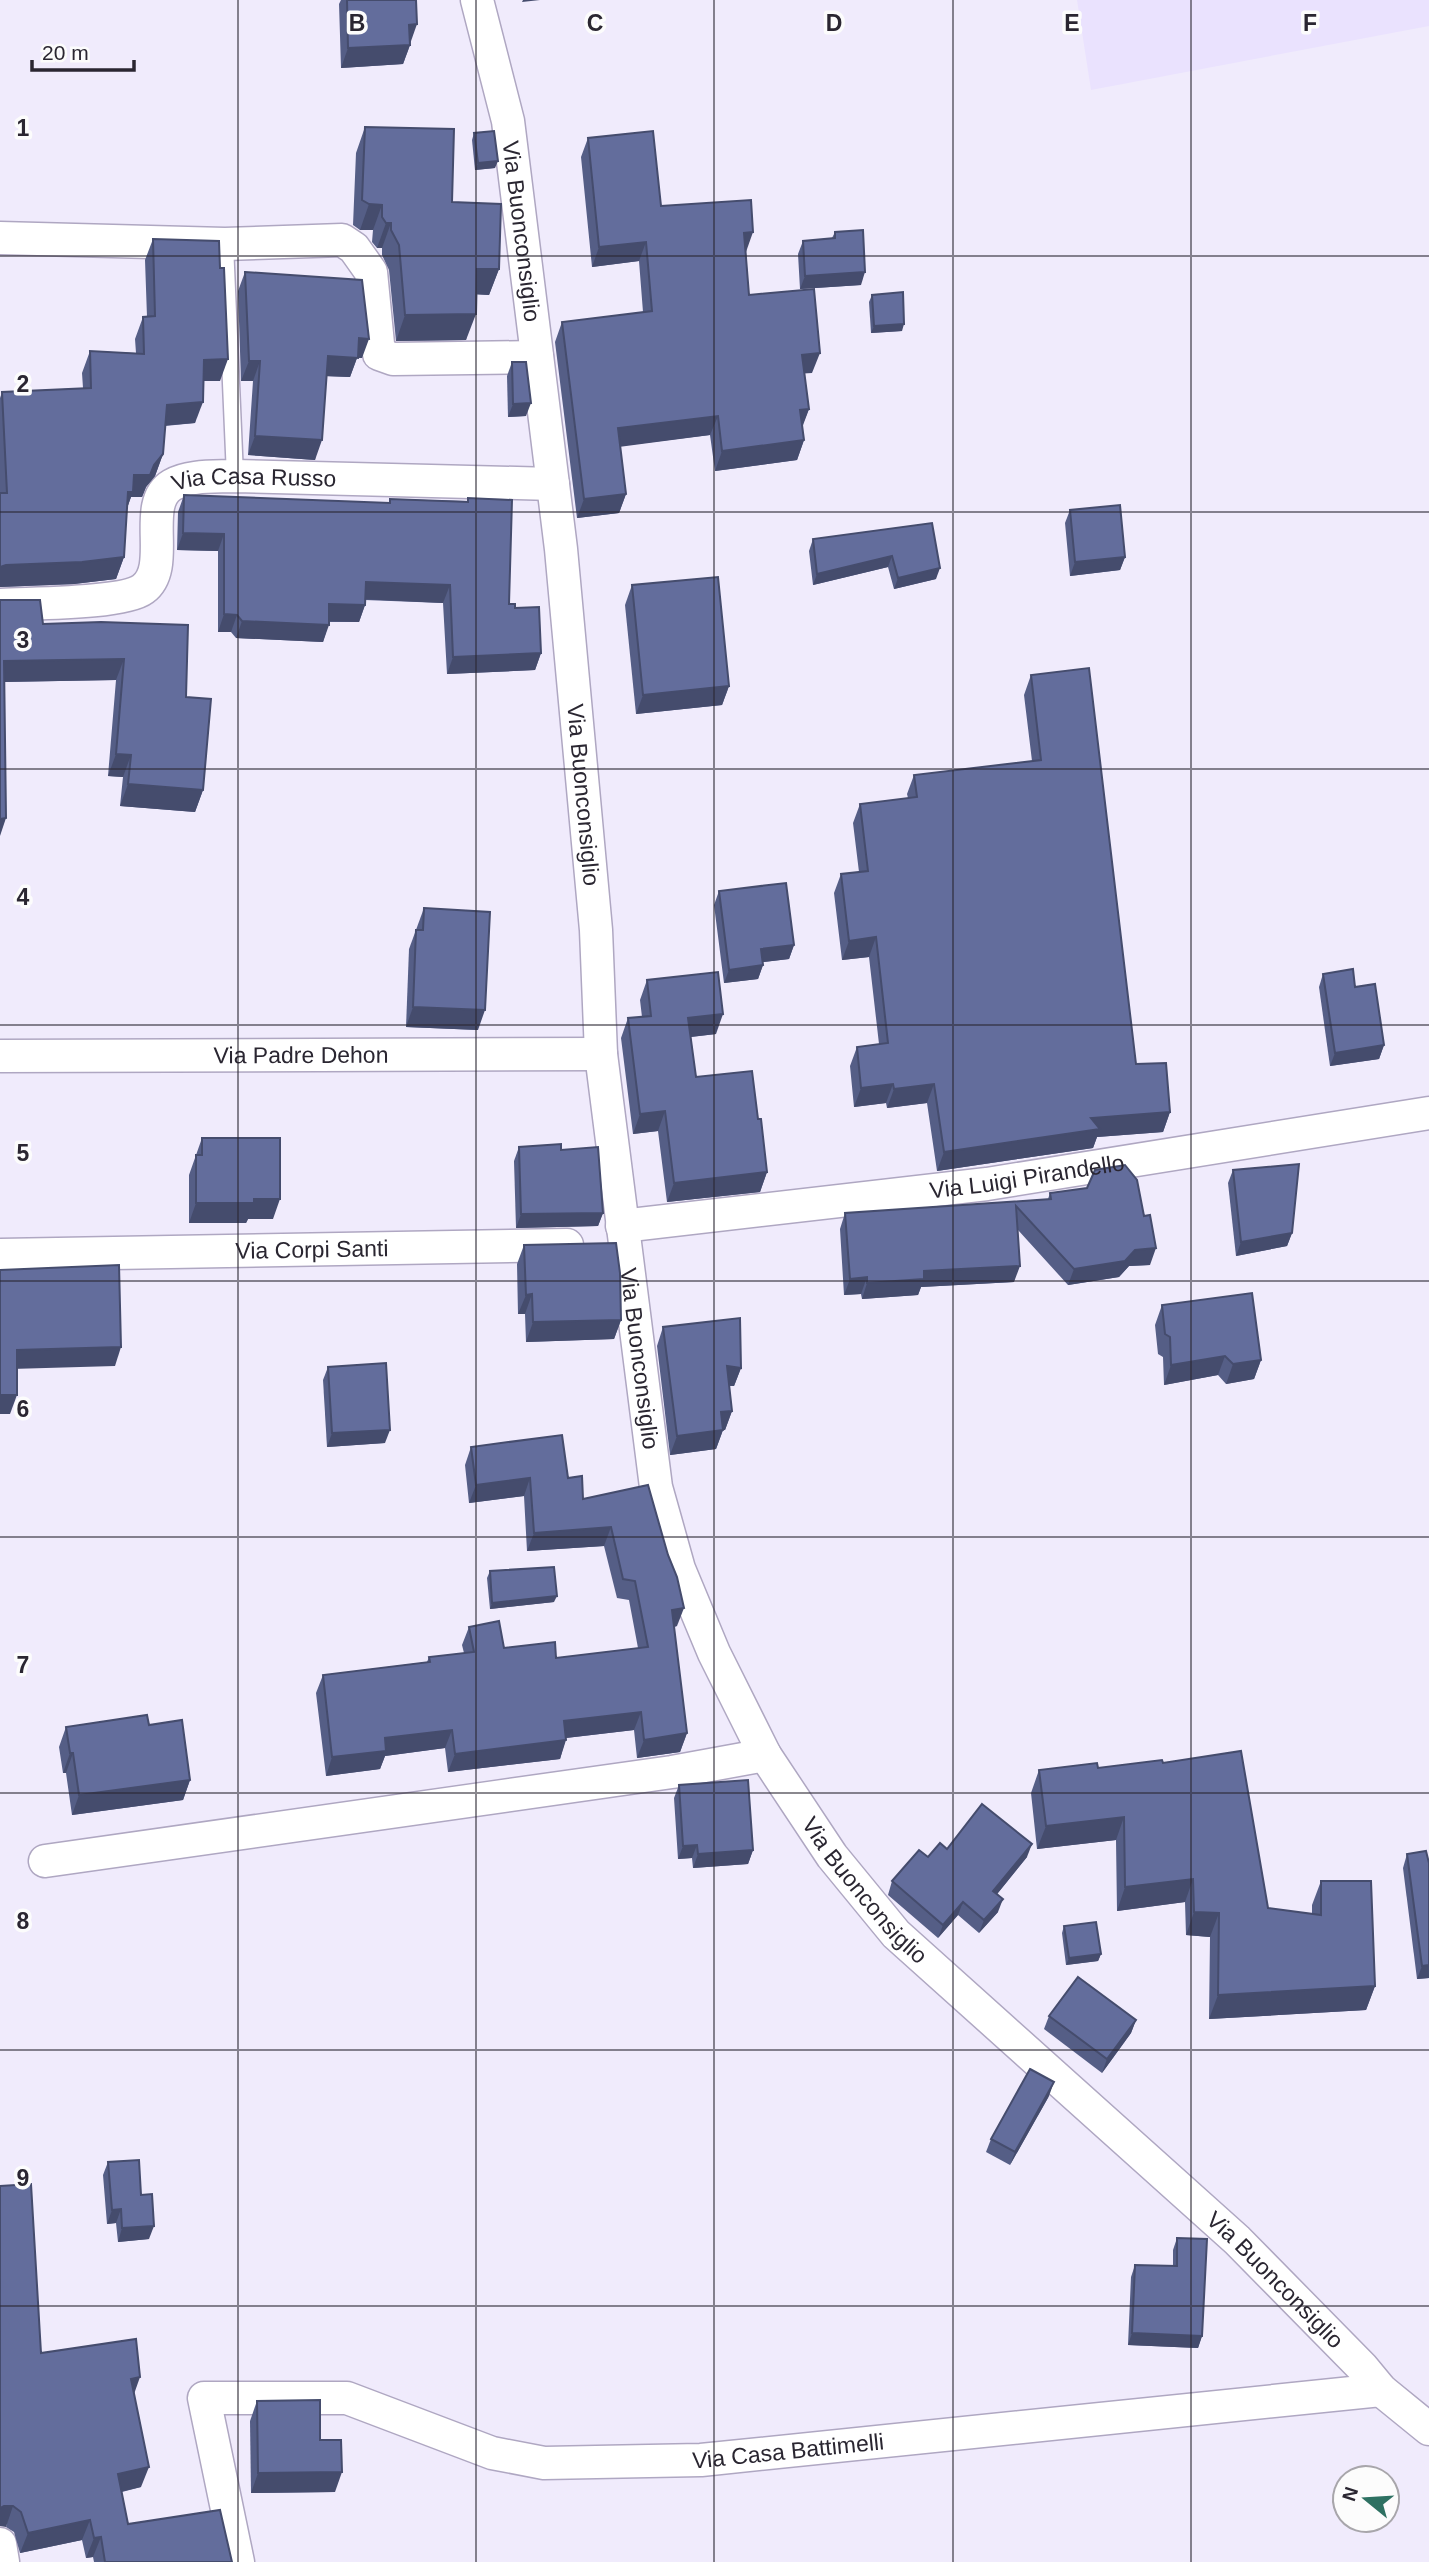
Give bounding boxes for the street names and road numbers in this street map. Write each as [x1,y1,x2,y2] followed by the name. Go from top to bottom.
[498,139,546,323] street label: Via Buonconsiglio
[168,463,337,496] street label: Via Casa Russo
[562,703,605,887] street label: Via Buonconsiglio
[214,1042,388,1068] street label: Via Padre Dehon
[928,1149,1126,1204] street label: Via Luigi Pirandello
[235,1235,389,1264] street label: Via Corpi Santi
[615,1266,664,1451] street label: Via Buonconsiglio
[797,1812,933,1969] street label: Via Buonconsiglio
[1201,2206,1349,2353] street label: Via Buonconsiglio
[692,2428,885,2473] street label: Via Casa Battimelli

